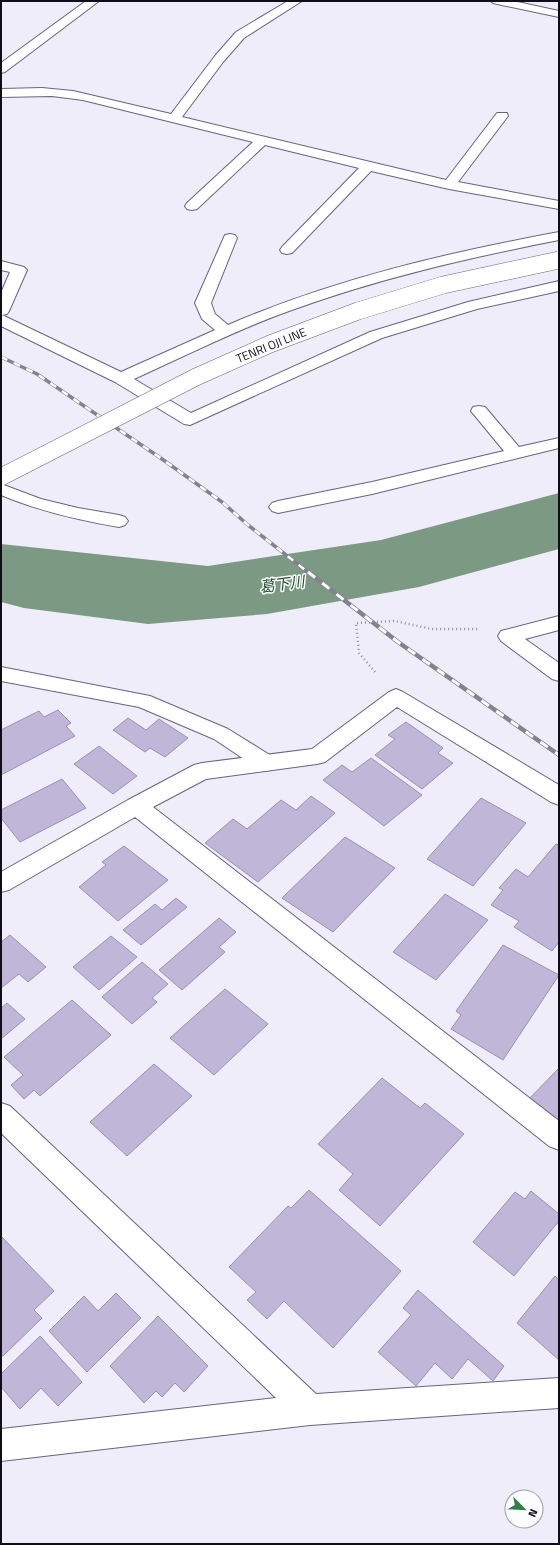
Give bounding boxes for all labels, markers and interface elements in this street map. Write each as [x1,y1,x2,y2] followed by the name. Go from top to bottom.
[233,322,309,368] street label: TENRI OJI LINE
[258,569,308,599] water label: 葛下川
[504,1489,544,1529] north arrow
[524,1506,542,1520] text: N

